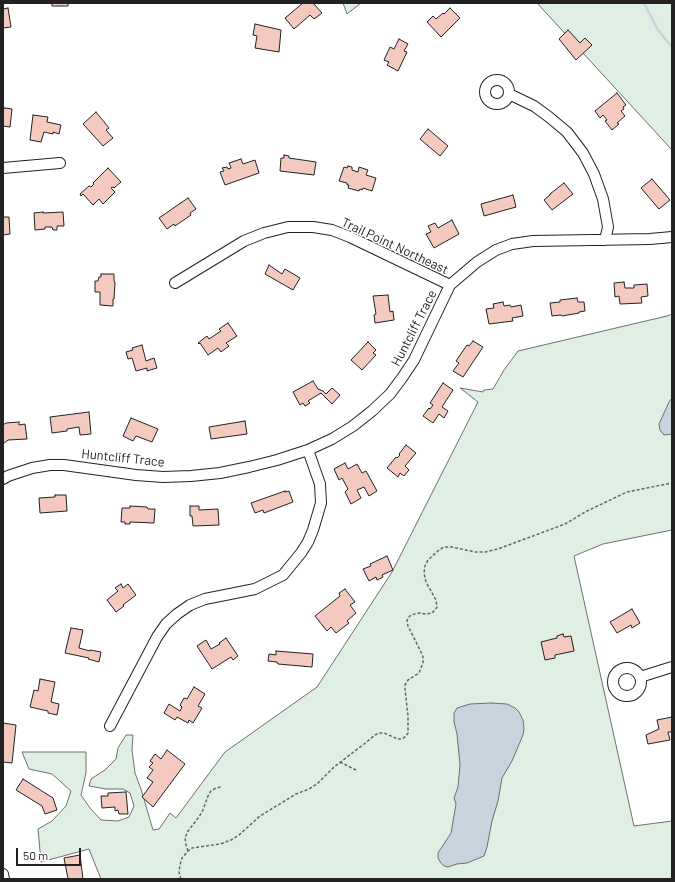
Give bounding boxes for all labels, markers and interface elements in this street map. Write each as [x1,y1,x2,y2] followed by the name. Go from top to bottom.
[339,214,451,278] street label: Trail Point Northeast
[388,287,440,369] street label: Huntcliff Trace
[81,446,165,470] street label: Huntcliff Trace
[18,840,83,866] scale bar
[23,848,48,862] text: 50 m

